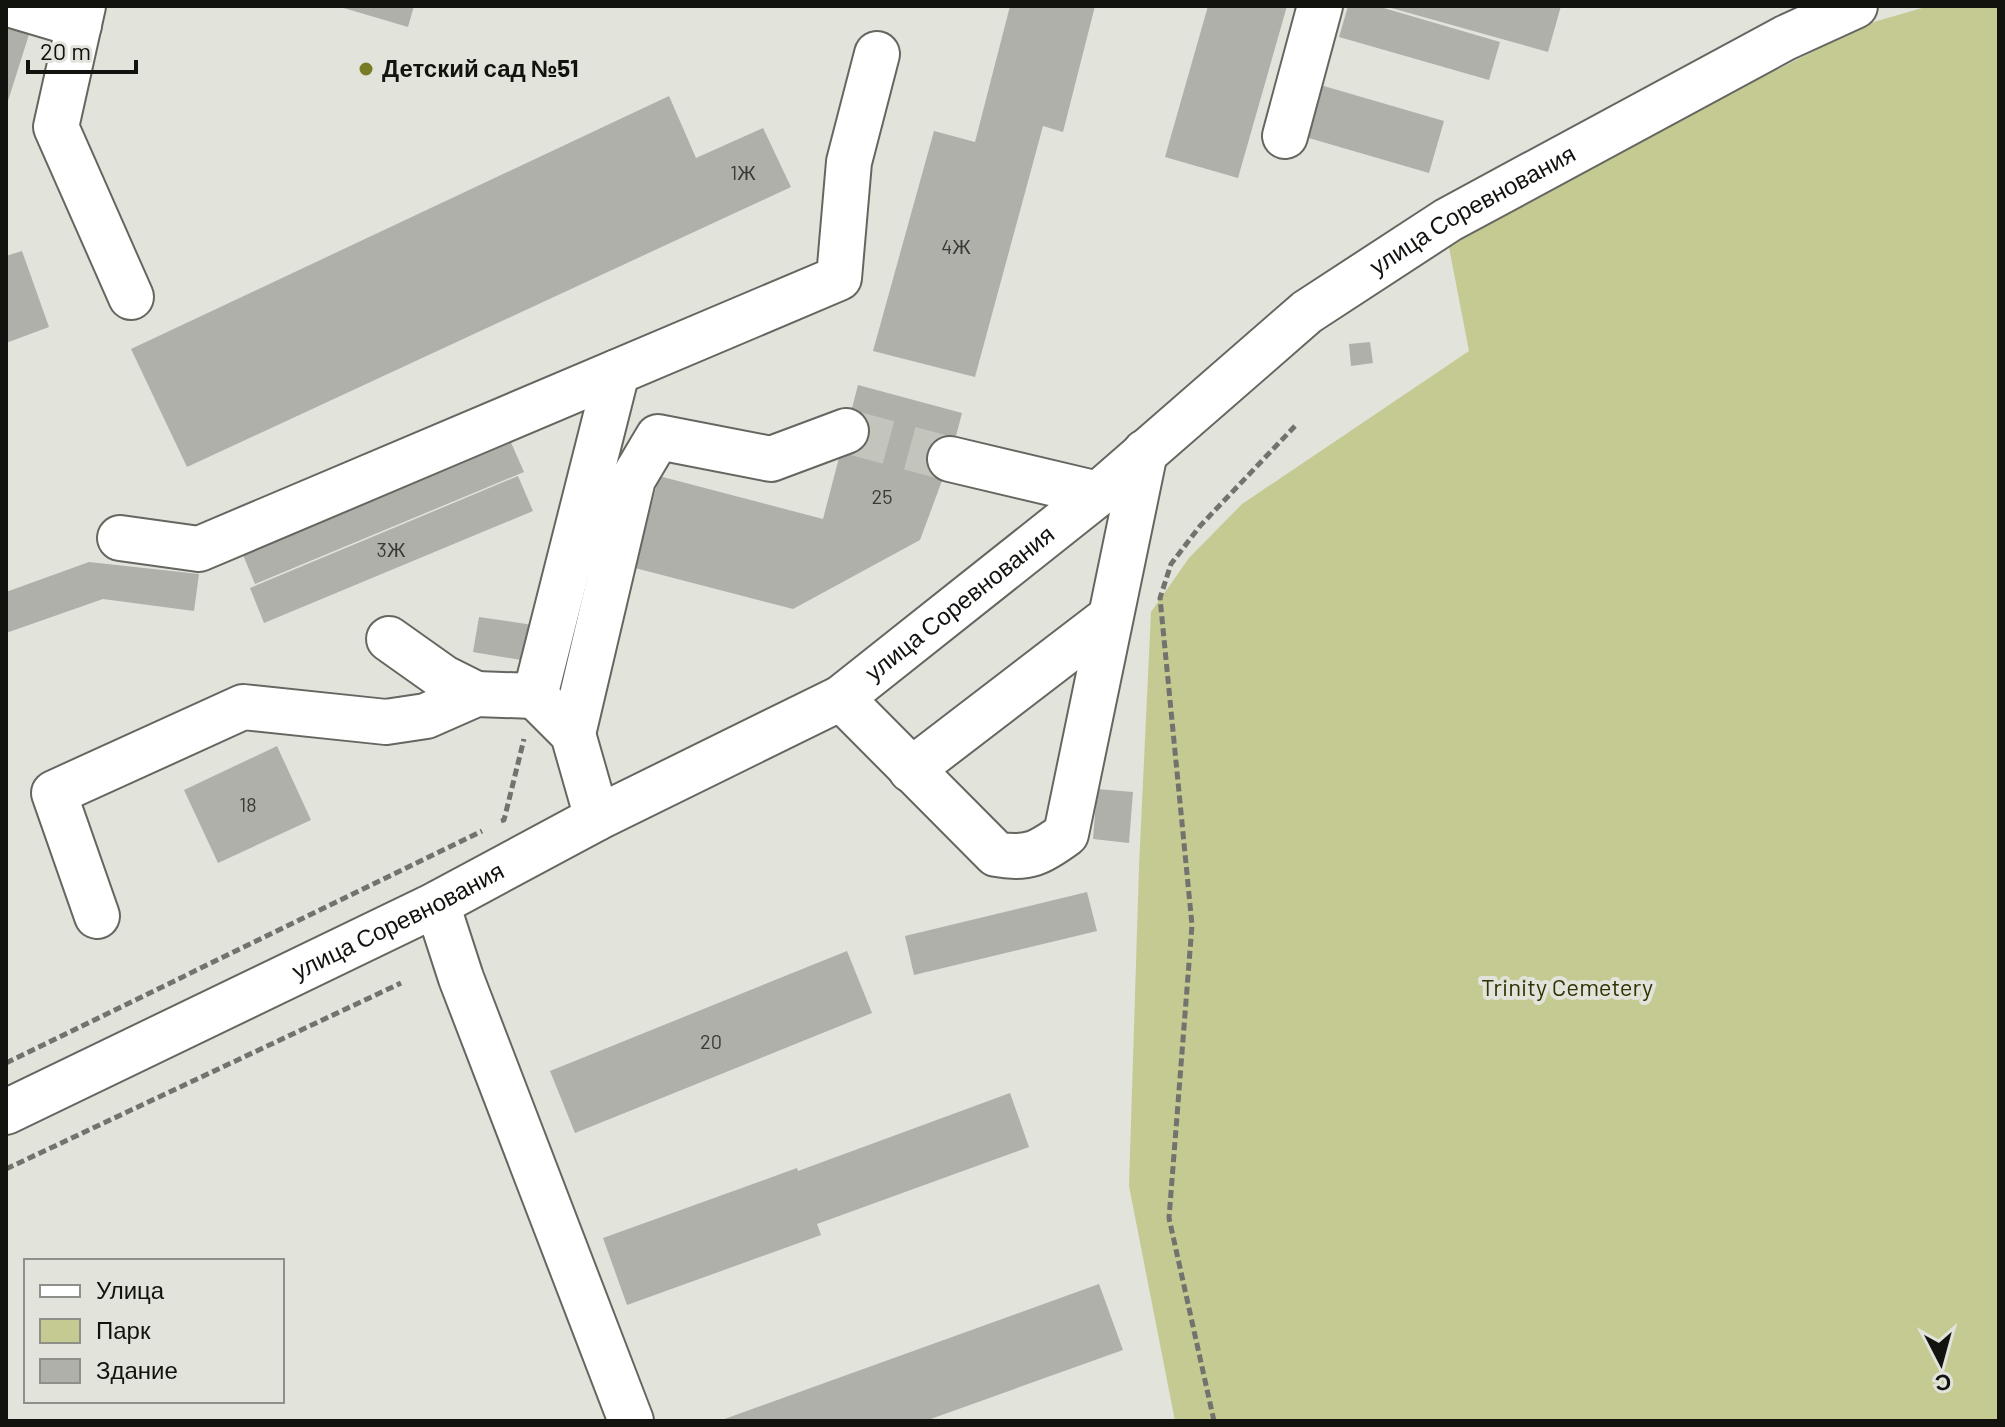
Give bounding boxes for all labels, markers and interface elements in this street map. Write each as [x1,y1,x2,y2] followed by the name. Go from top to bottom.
[28,24,136,74] scale bar
[40,36,91,65] text: 20 m
[382,53,578,82] place label: Детский сад №51
[357,60,375,78] marker: Детский сад №51
[1364,138,1580,280] street label: улица Соревнования
[730,160,756,184] house number: 1Ж
[941,234,971,258] house number: 4Ж
[872,484,893,508] house number: 25
[859,519,1059,686] street label: улица Соревнования
[377,537,406,561] house number: 3Ж
[239,792,257,816] house number: 18
[287,855,508,985] street label: улица Соревнования
[1481,972,1653,1001] park label: Trinity Cemetery
[700,1029,722,1053] house number: 20
[24,1259,284,1403] legend
[96,1275,165,1304] text: Улица
[96,1315,151,1344] text: Парк
[1901,1323,1981,1403] north arrow
[96,1355,178,1384] text: Здание
[1934,1370,1952,1398] text: С

